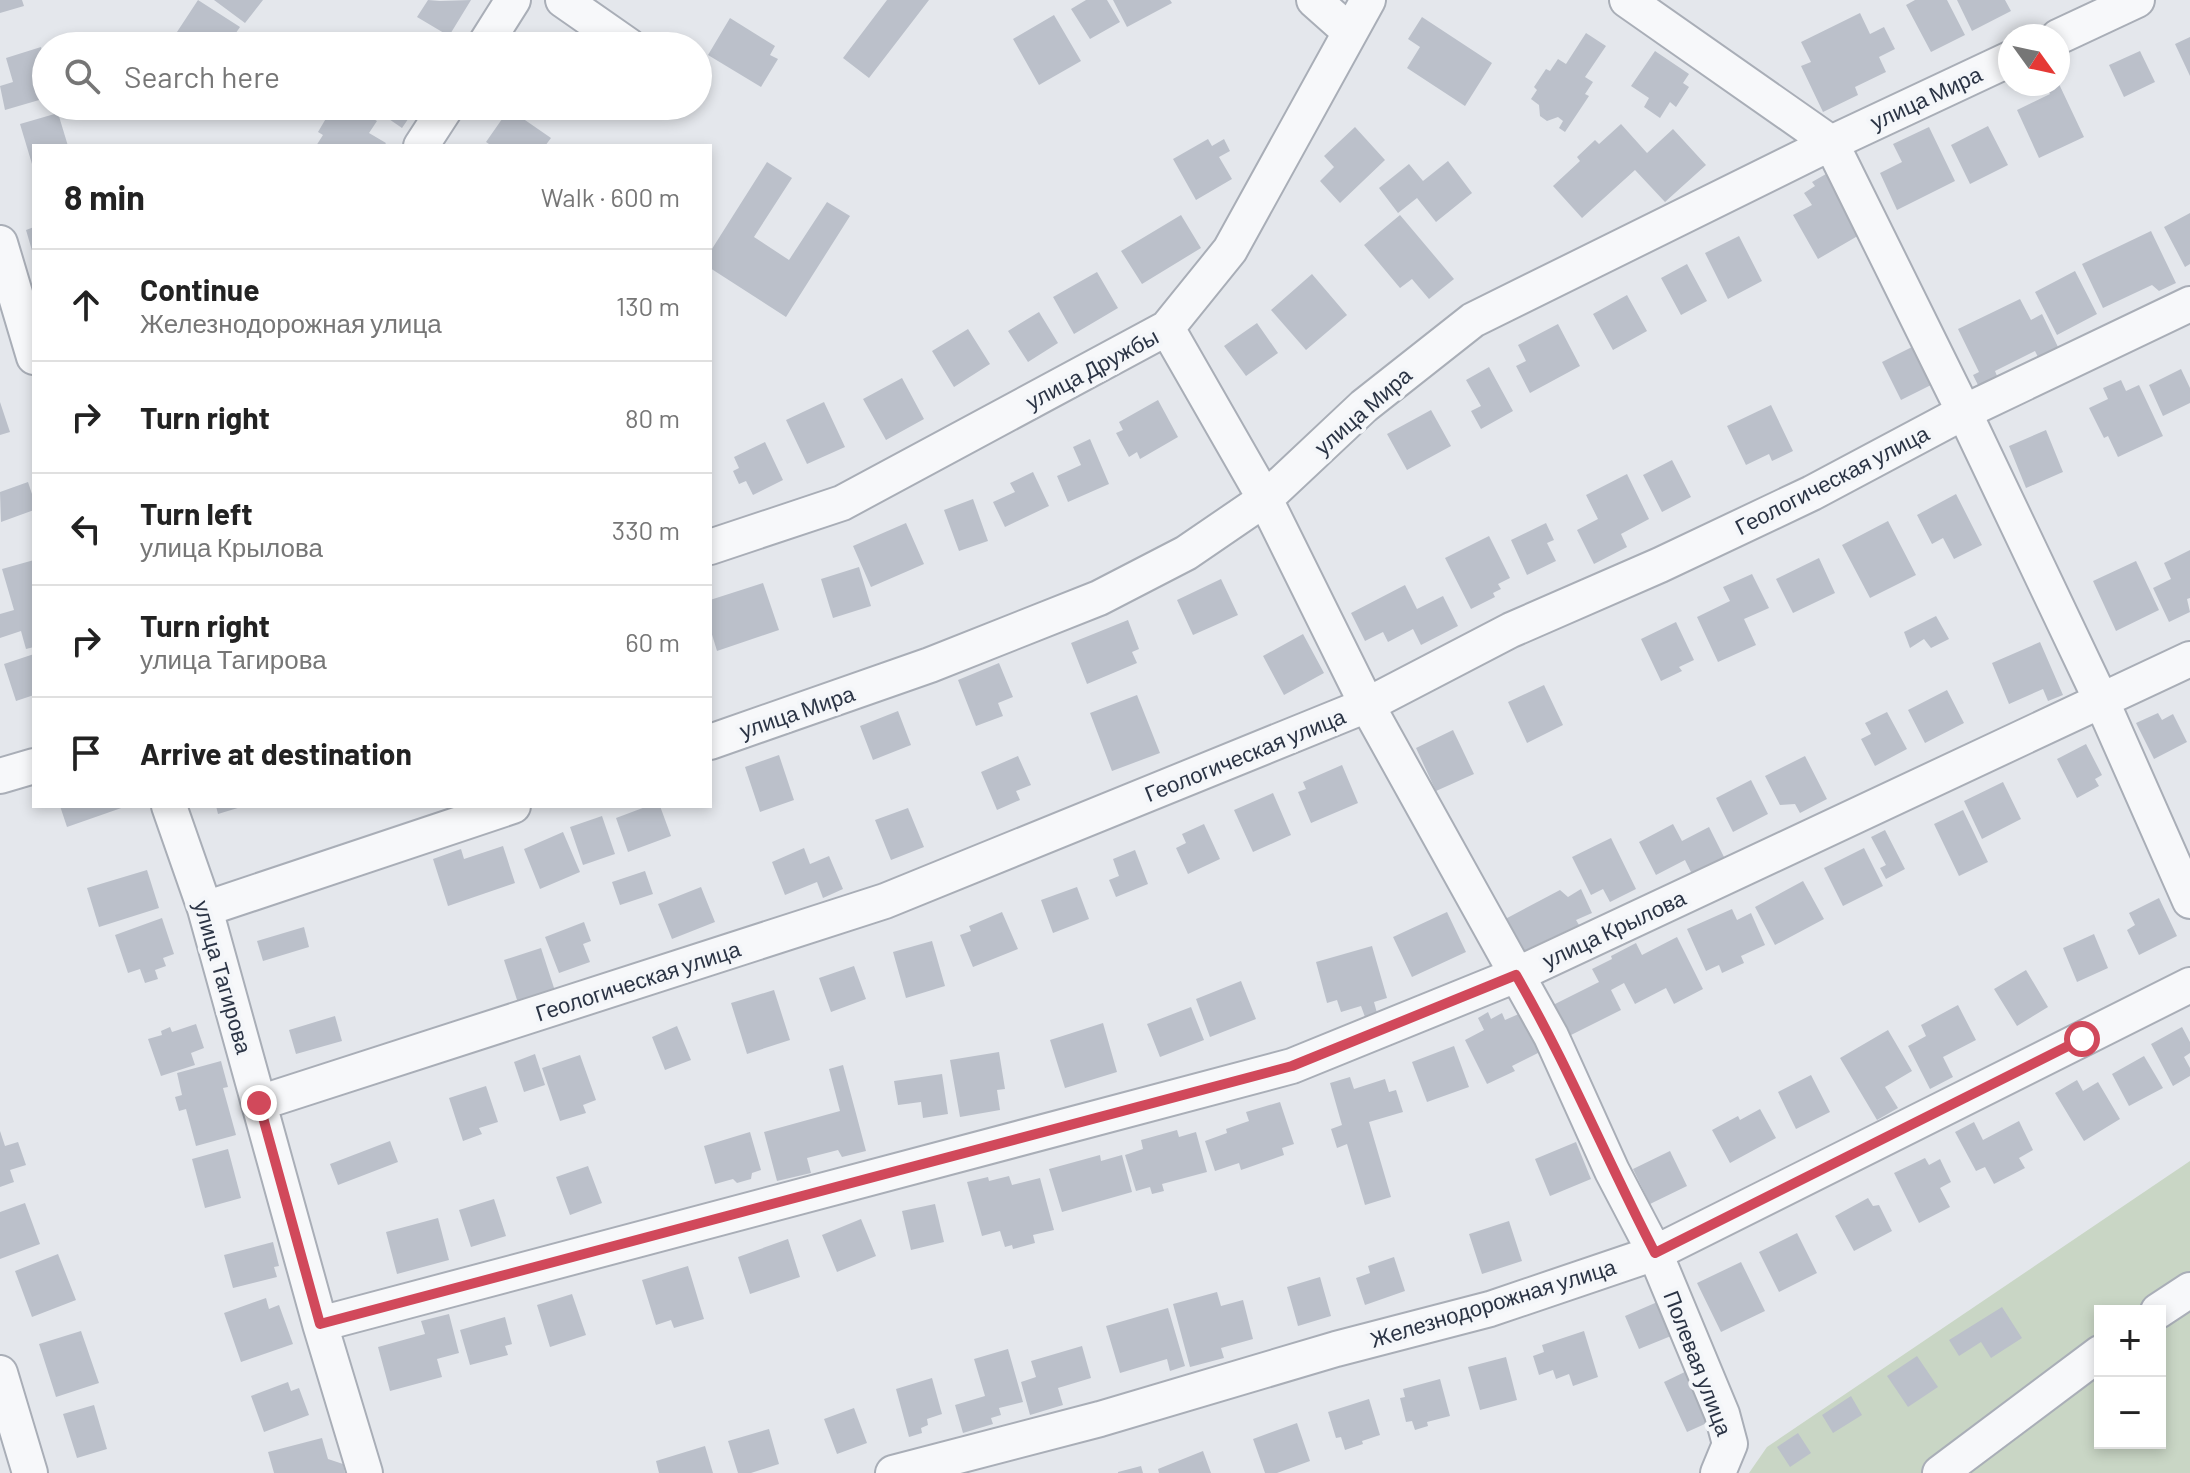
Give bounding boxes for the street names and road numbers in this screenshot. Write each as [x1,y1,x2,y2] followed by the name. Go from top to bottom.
[1866,60,1987,135] street label: улица Мира
[1021,322,1163,415] street label: улица Дружбы
[1309,361,1417,460] street label: улица Мира
[1730,419,1934,540] street label: Геологическая улица
[736,679,859,744] street label: улица Мира
[1141,702,1350,807] street label: Геологическая улица
[1538,883,1690,973] street label: улица Крылова
[189,897,258,1057] street label: улица Тагирова
[532,934,744,1026] street label: Геологическая улица
[1367,1252,1620,1353] street label: Железнодорожная улица
[1658,1287,1739,1440] street label: Полевая улица

